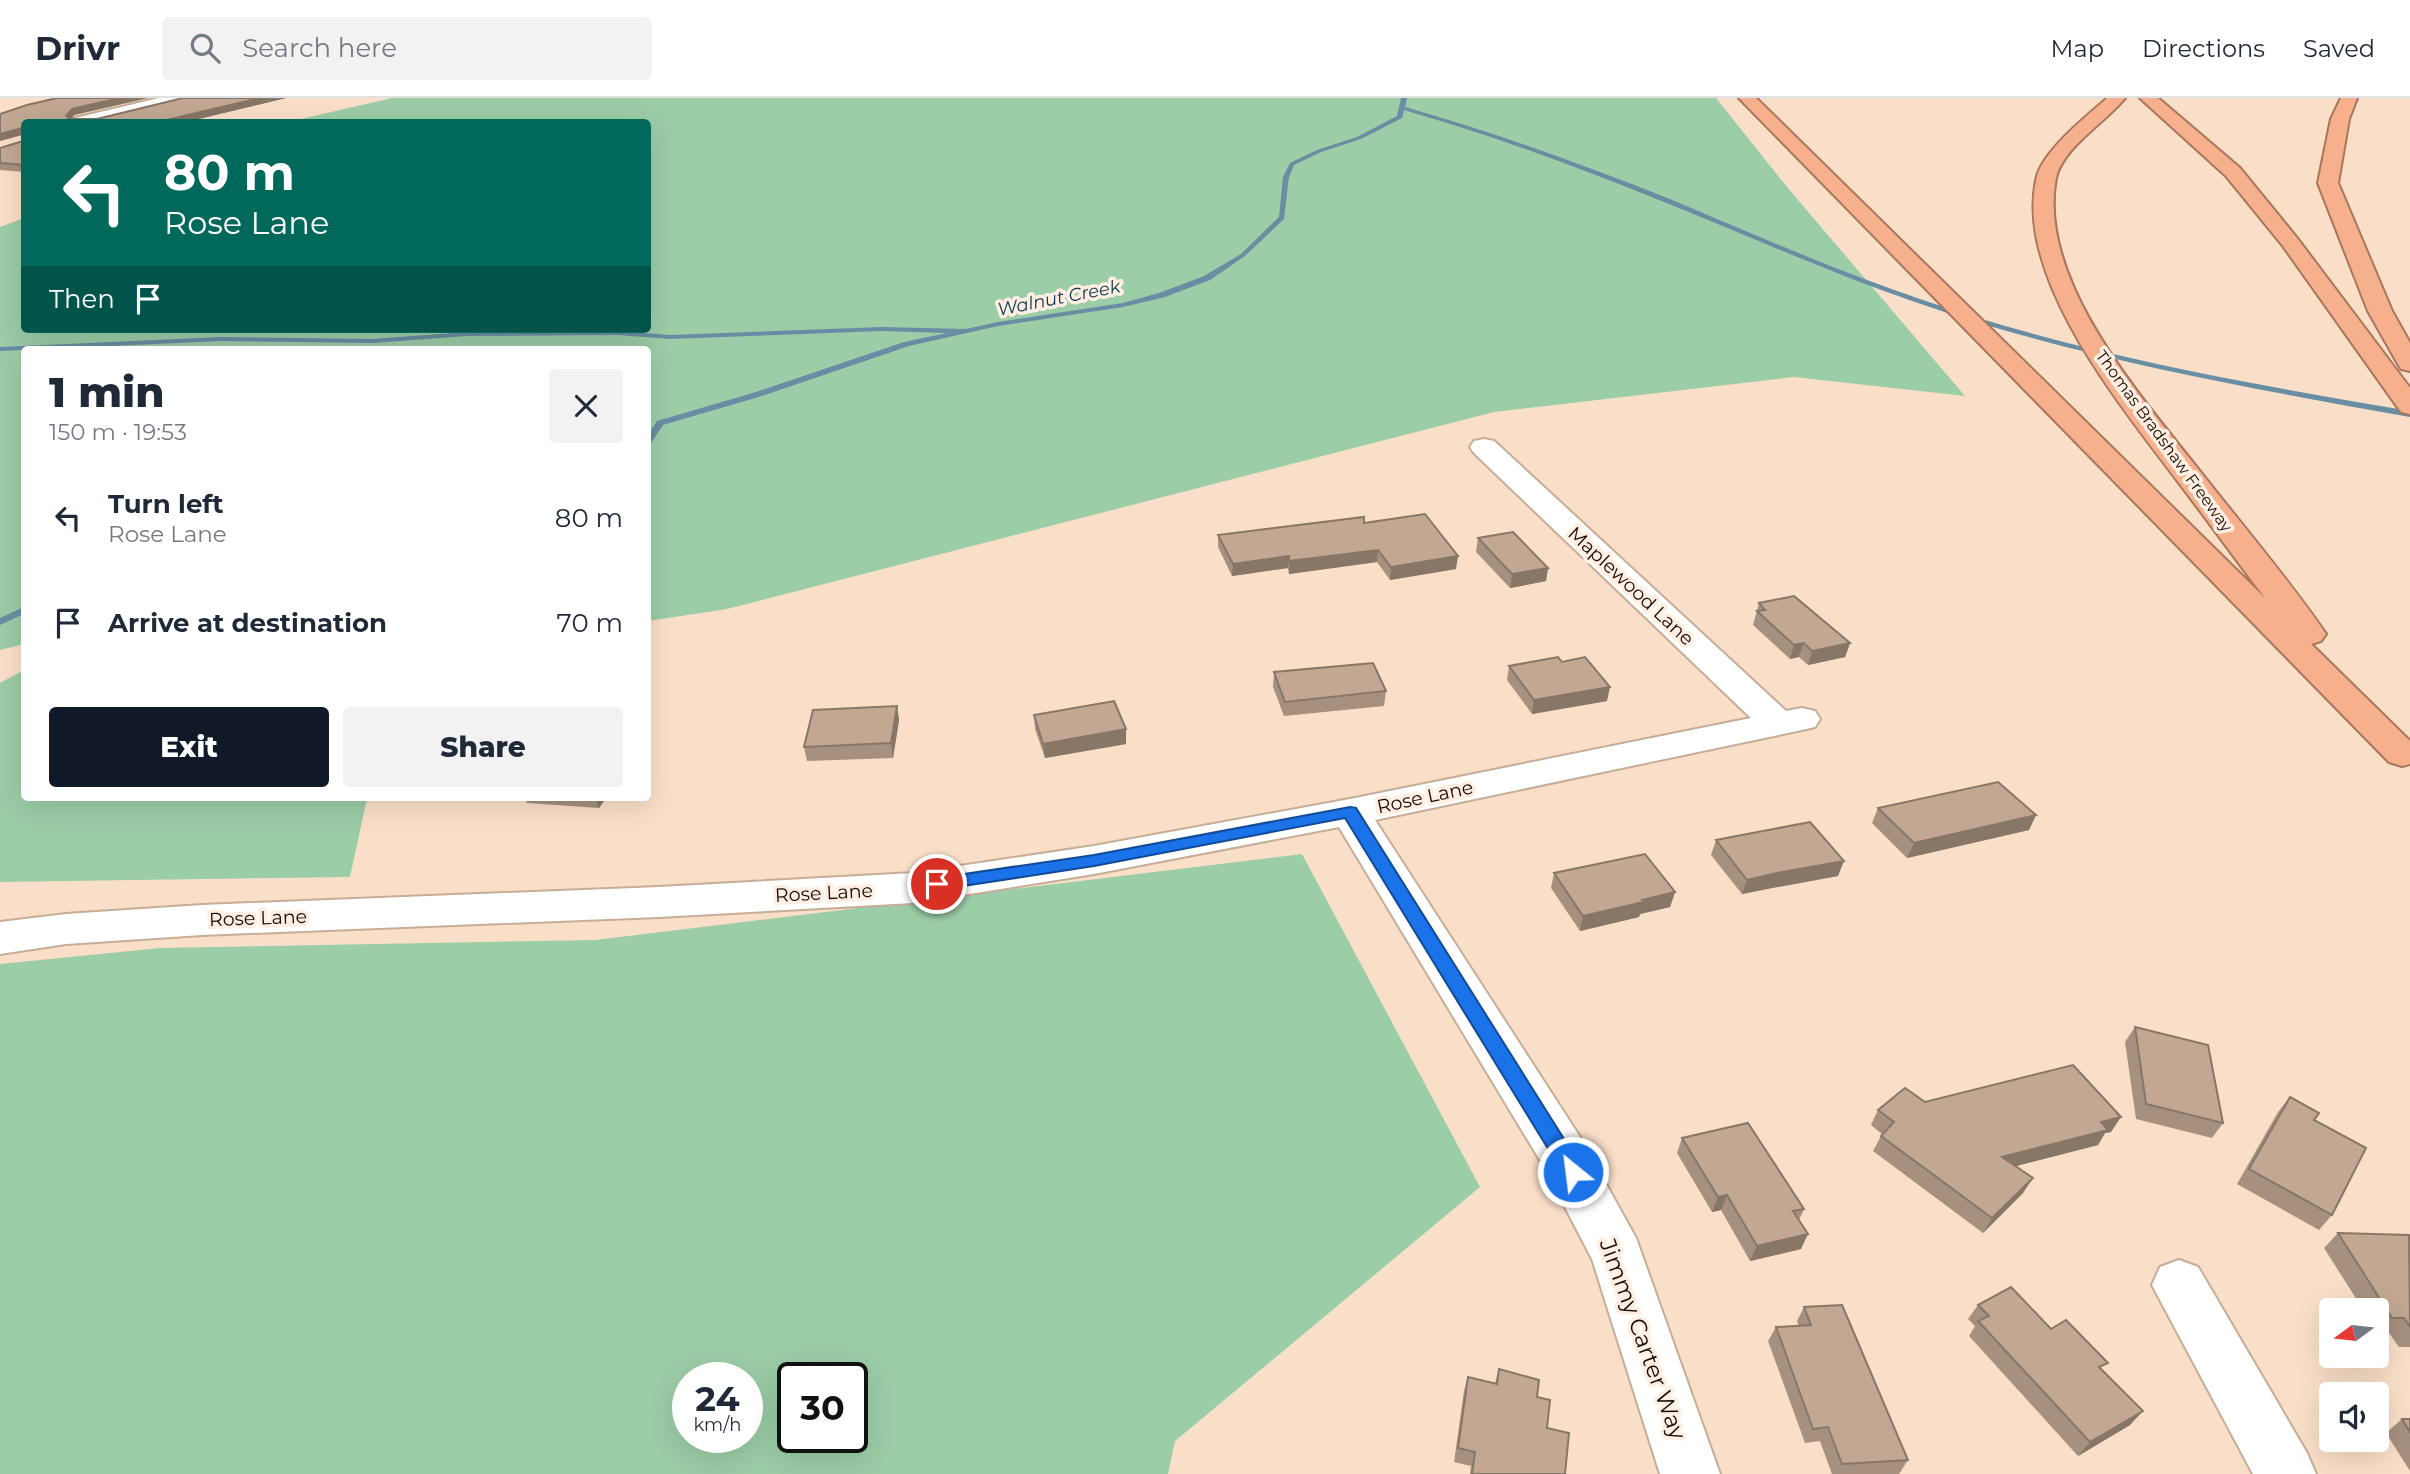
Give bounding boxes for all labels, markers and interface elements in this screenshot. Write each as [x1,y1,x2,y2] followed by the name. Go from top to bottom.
[162,17,652,80] search box
[35,28,120,68] text: Drivr
[186,29,224,67] icon: search
[242,32,397,64] text: Search here
[2051,34,2104,63] text: Map
[2142,34,2265,63] text: Directions
[2303,34,2375,63] text: Saved
[164,143,295,202] text: 80 m
[49,147,140,238] icon: left
[164,203,329,242] text: Rose Lane
[996,275,1123,321] water label: Walnut Creek
[129,280,167,318] icon: arrive
[49,283,115,315] text: Then
[2092,347,2236,536] street label: Thomas Bradshaw Freeway
[49,366,165,418] text: 1 min
[549,369,623,443] button: close
[49,418,187,446] text: 150 m · 19:53
[108,488,224,520] text: Turn left
[49,499,87,537] icon: left
[555,502,623,534] text: 80 m
[108,520,227,548] text: Rose Lane
[1563,522,1699,650] street label: Maplewood Lane
[49,604,87,642] icon: arrive
[108,607,387,639] text: Arrive at destination
[557,607,623,639] text: 70 m
[49,707,329,787] button: Exit
[343,707,623,787] button: Share
[1375,776,1475,818] street label: Rose Lane
[907,854,967,914] pin
[918,865,956,903] icon: arrive
[774,879,874,907] street label: Rose Lane
[209,905,307,931] street label: Rose Lane
[1536,1135,1610,1209] position arrow
[1593,1234,1693,1444] street label: Jimmy Carter Way
[2319,1298,2389,1368] north arrow
[2319,1298,2389,1452] map controls
[777,1362,868,1453] speed limit sign: 30
[695,1377,740,1420] text: 24
[2319,1382,2389,1452] button: sound
[693,1414,742,1436] text: km/h

